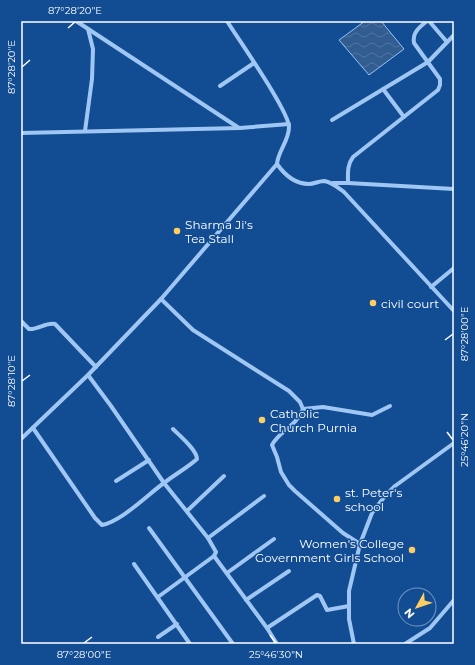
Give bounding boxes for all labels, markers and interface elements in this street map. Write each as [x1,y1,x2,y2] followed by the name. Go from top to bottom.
[48,4,102,17] text: 87°28'20"E
[5,40,18,94] text: 87°28'20"E
[185,217,253,246] place label: Sharma Ji's Tea Stall
[172,226,182,236] marker: Sharma Ji's Tea Stall
[381,296,439,311] place label: civil court
[368,298,378,308] marker: civil court
[458,306,471,361] text: 87°28'00"E
[5,355,18,407] text: 87°28'10"E
[270,406,357,435] place label: Catholic Church Purnia
[458,413,471,467] text: 25°46'20"N
[257,415,267,425] marker: Catholic Church Purnia
[345,485,402,514] place label: st. Peter's school
[332,494,342,504] marker: st. Peter's school
[255,536,404,565] place label: Women's College Government Girls School
[407,545,417,555] marker: Women's College Government Girls School
[397,587,437,627] north arrow
[401,606,418,621] text: N
[57,648,112,661] text: 87°28'00"E
[249,648,303,661] text: 25°46'30"N

